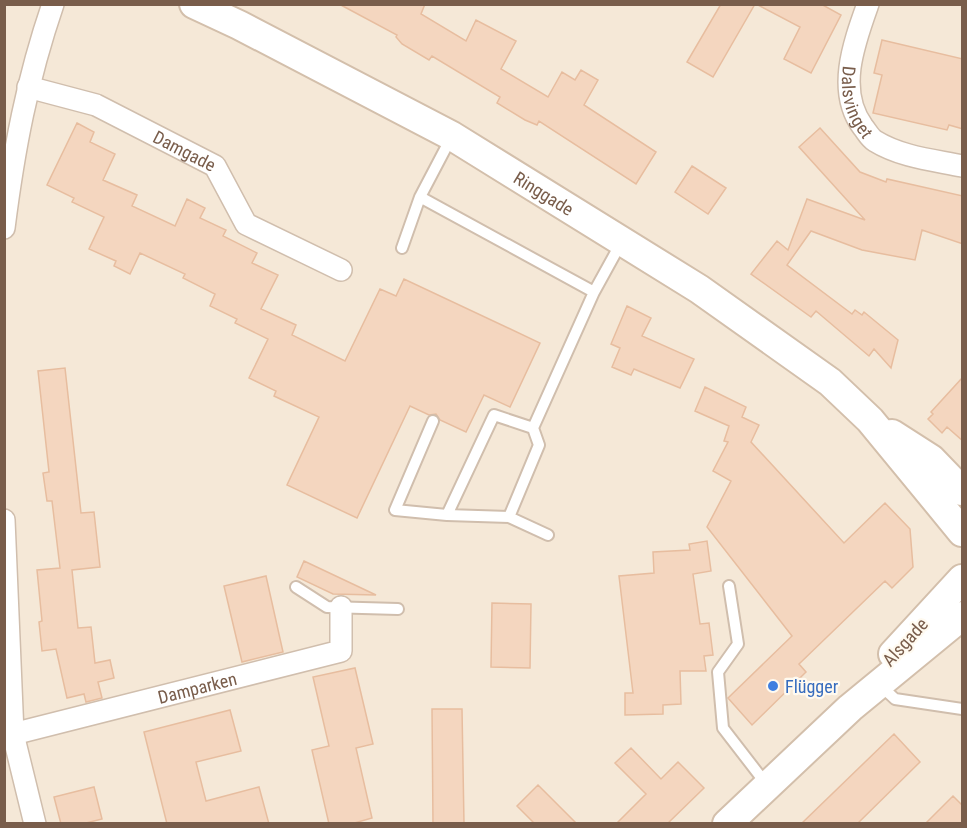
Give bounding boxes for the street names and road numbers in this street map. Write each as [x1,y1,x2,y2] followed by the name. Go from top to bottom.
[838,65,878,142] street label: Dalsvinget
[150,126,219,175] street label: Damgade
[510,167,578,219] street label: Ringgade
[878,614,932,670] street label: Alsgade
[156,667,239,707] street label: Damparken

